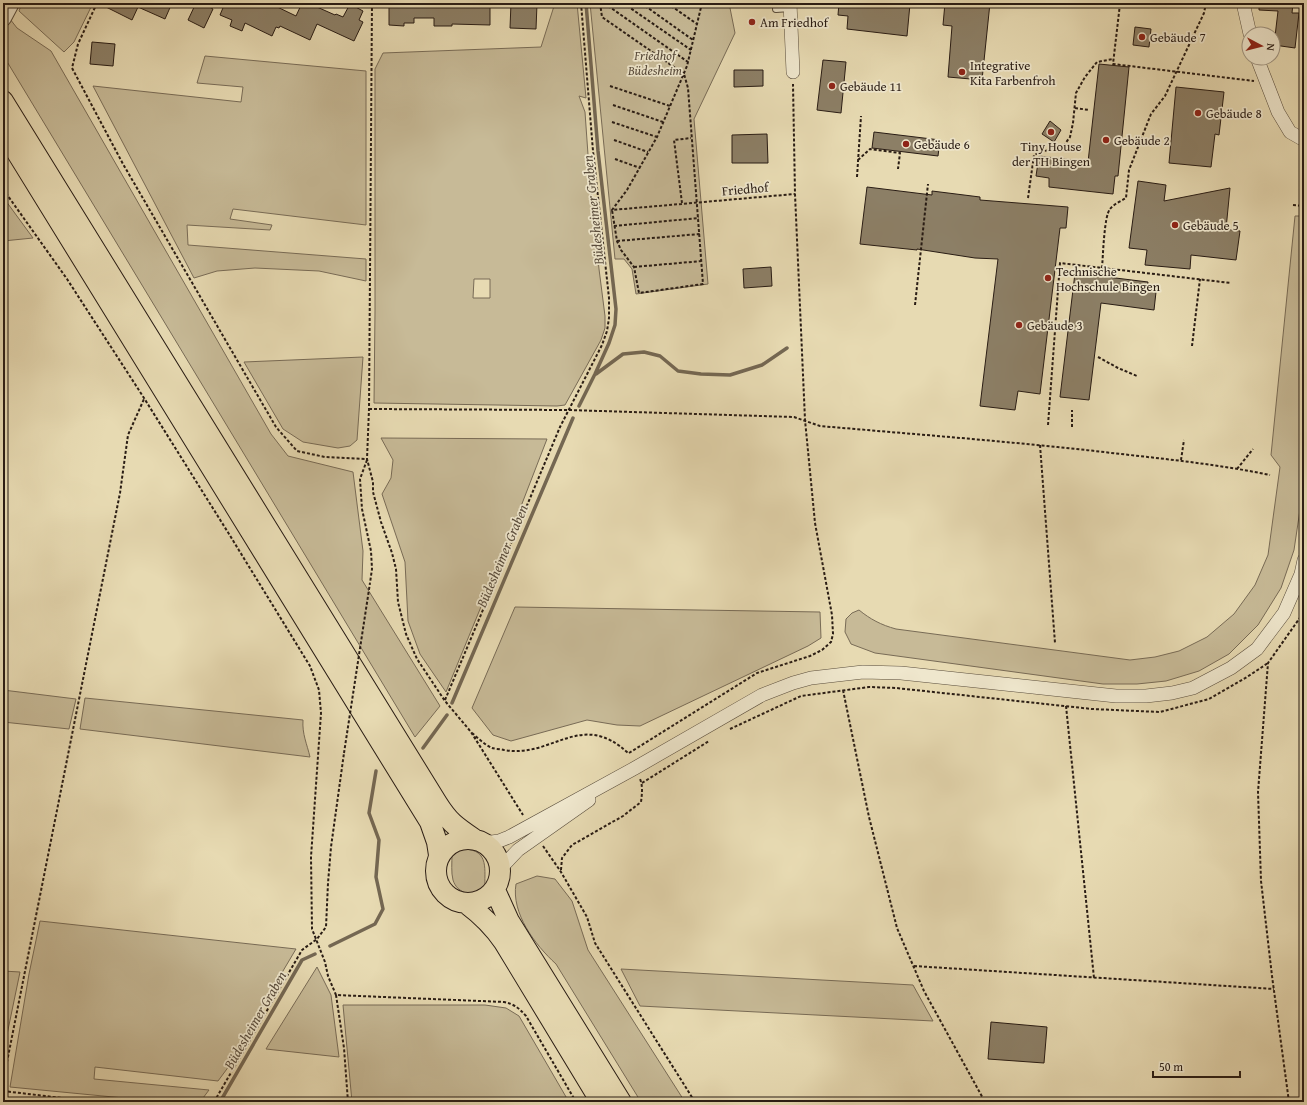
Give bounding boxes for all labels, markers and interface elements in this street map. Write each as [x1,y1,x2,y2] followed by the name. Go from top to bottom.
[760,13,830,32] place label: Am Friedhof
[747,17,757,27] marker: Am Friedhof
[1241,26,1281,66] north arrow
[1150,28,1206,47] place label: Gebäude 7
[1137,32,1147,42] marker: Gebäude 7
[1262,43,1279,52] text: N
[627,46,682,80] park label: Friedhof Büdesheim
[970,56,1056,90] place label: Integrative Kita Farbenfroh
[957,67,967,77] marker: Integrative Kita Farbenfroh
[840,77,902,96] place label: Gebäude 11
[827,81,837,91] marker: Gebäude 11
[1206,104,1262,123] place label: Gebäude 8
[1193,108,1203,118] marker: Gebäude 8
[1046,127,1056,137] marker: Tiny House der TH Bingen
[1114,131,1170,150] place label: Gebäude 2
[914,135,970,154] place label: Gebäude 6
[1101,135,1111,145] marker: Gebäude 2
[1012,137,1091,171] place label: Tiny House der TH Bingen
[901,139,911,149] marker: Gebäude 6
[577,154,609,267] water label: Büdesheimer Graben
[721,177,771,200] street label: Friedhof
[1183,216,1239,235] place label: Gebäude 5
[1170,220,1180,230] marker: Gebäude 5
[1056,262,1161,296] place label: Technische Hochschule Bingen
[1043,273,1053,283] marker: Technische Hochschule Bingen
[1027,316,1083,335] place label: Gebäude 3
[1014,320,1024,330] marker: Gebäude 3
[471,501,533,611] water label: Büdesheimer Graben
[218,967,291,1074] water label: Büdesheimer Graben
[1153,1053,1240,1079] scale bar
[1159,1058,1183,1075] text: 50 m

